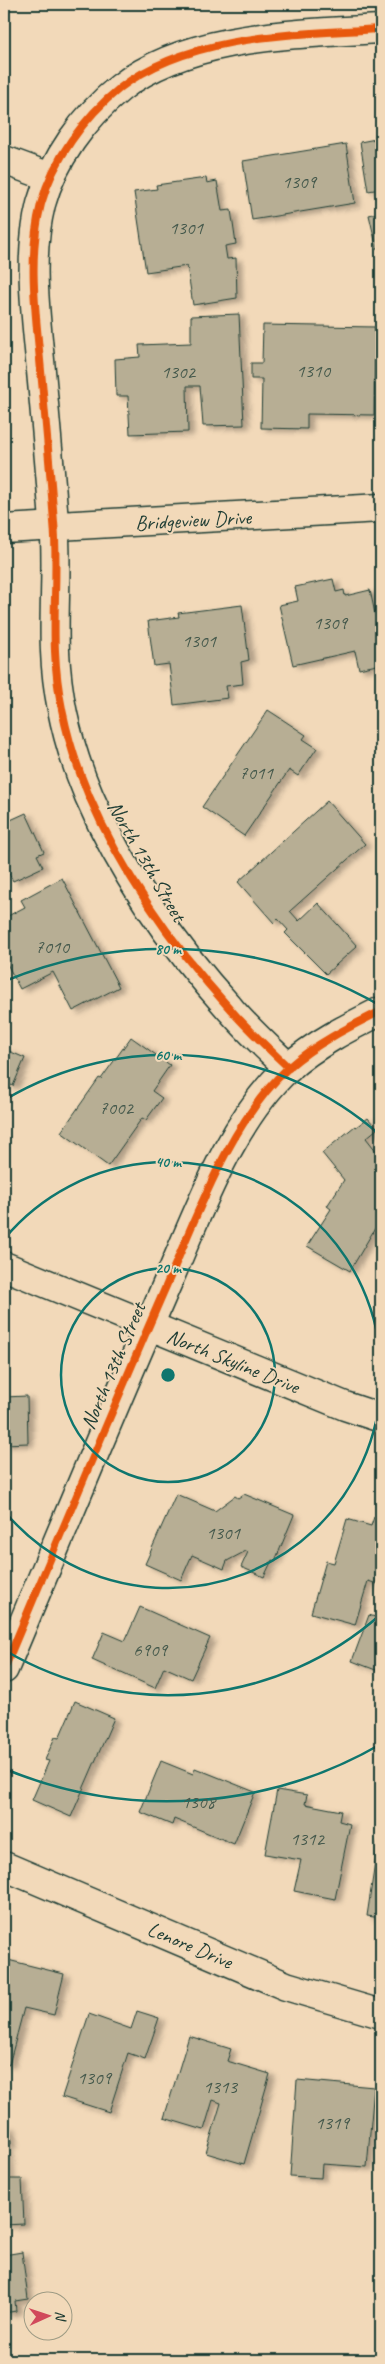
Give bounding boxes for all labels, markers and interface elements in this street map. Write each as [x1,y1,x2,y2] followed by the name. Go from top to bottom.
[282,170,318,194] house number: 1309
[169,216,205,240] house number: 1301
[296,359,332,383] house number: 1310
[161,360,197,384] house number: 1302
[134,504,253,536] street label: Bridgeview Drive
[313,611,349,635] house number: 1309
[182,629,218,653] house number: 1301
[239,761,275,785] house number: 7011
[102,796,193,928] street label: North 13th Street
[35,935,71,959] house number: 7010
[155,940,182,959] text: 80 m
[155,1046,182,1065] text: 60 m
[99,1096,135,1120] house number: 7002
[155,1153,182,1172] text: 40 m
[155,1259,182,1278] text: 20 m
[75,1297,152,1433] street label: North 13th Street
[163,1323,305,1400] street label: North Skyline Drive
[159,1366,177,1384] centre of rings
[206,1521,242,1545] house number: 1301
[133,1638,169,1662] house number: 6909
[181,1790,218,1814] house number: 1308
[290,1827,326,1851] house number: 1312
[144,1916,237,1975] street label: Lenore Drive
[77,2066,113,2090] house number: 1309
[203,2075,239,2099] house number: 1313
[315,2111,351,2135] house number: 1319
[22,2292,72,2342] north arrow
[52,2311,69,2322] text: N

